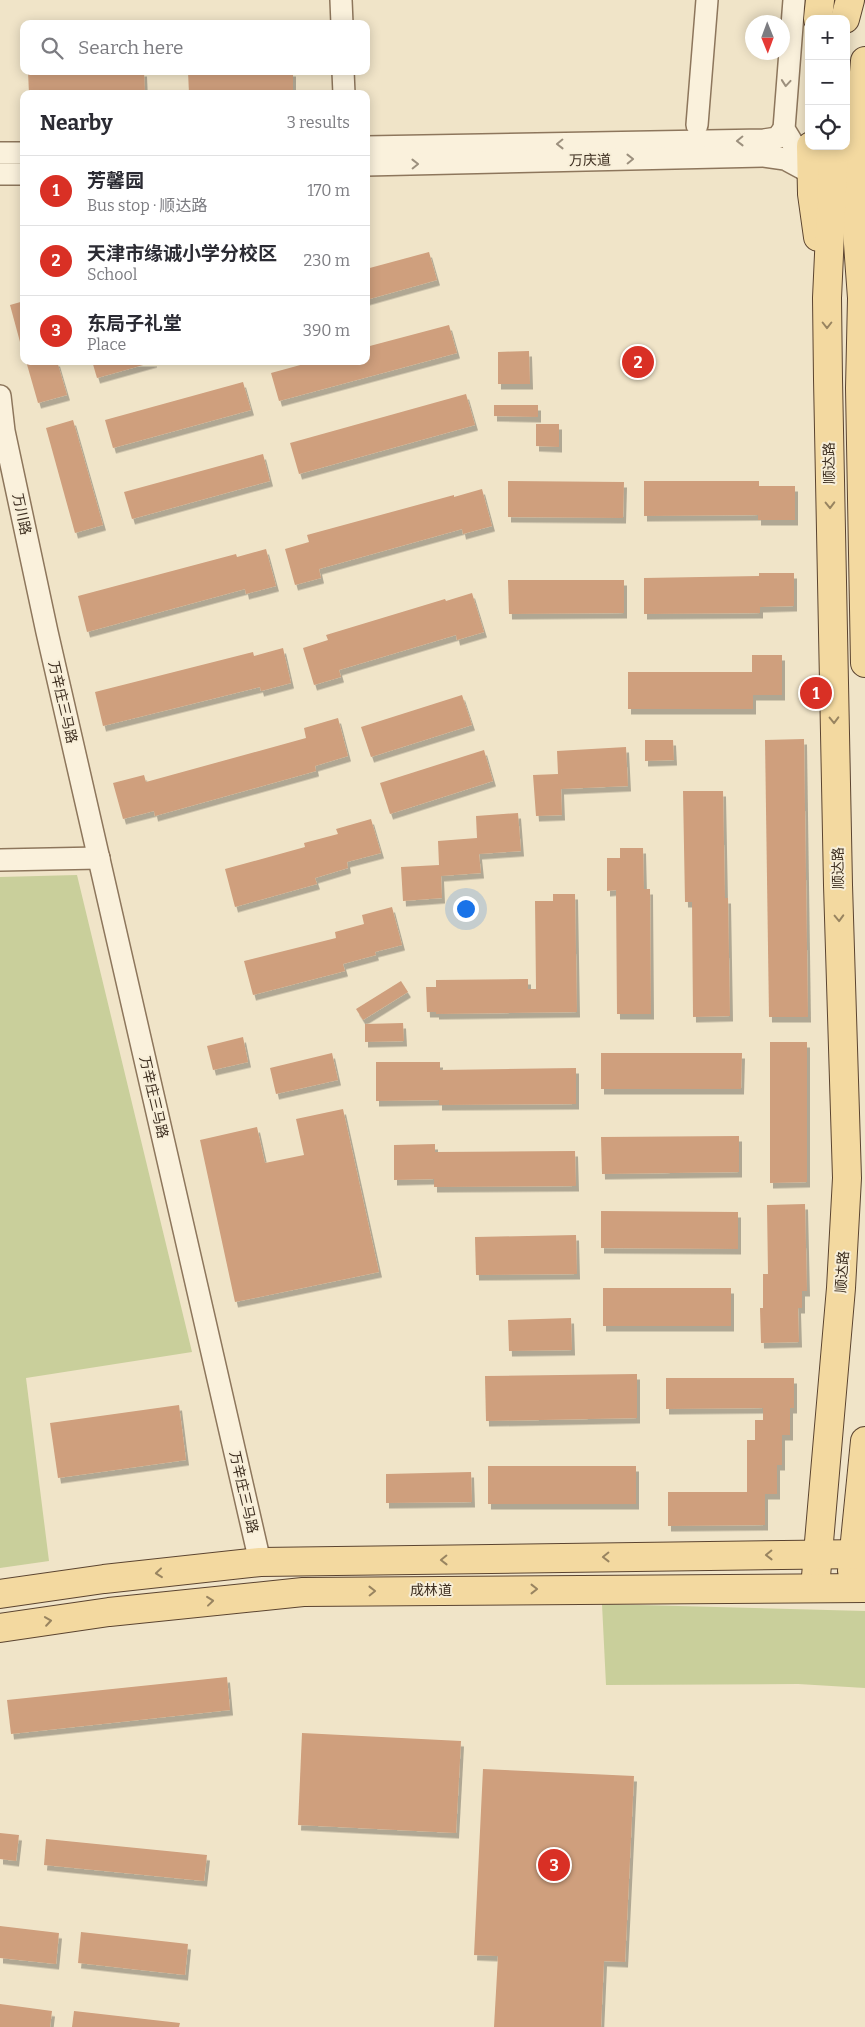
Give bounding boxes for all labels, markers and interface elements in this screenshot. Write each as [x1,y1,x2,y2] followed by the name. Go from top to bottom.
[745,15,790,60] north arrow
[805,15,850,150] map controls
[805,15,850,60] button: +
[20,20,370,75] search box
[38,34,66,62] icon: search
[78,36,183,59] text: Search here
[805,60,850,105] button: −
[781,80,792,88] one-way arrow
[805,105,850,150] button: locate
[40,110,113,136] text: Nearby
[287,113,350,132] text: 3 results
[736,135,744,146] one-way arrow
[556,139,564,149] one-way arrow
[569,152,611,169] street label: 万庆道
[626,154,634,164] one-way arrow
[412,159,419,169] one-way arrow
[87,169,144,192] text: 芳馨园
[53,181,59,200] text: 1
[307,181,350,200] text: 170 m
[87,196,208,215] text: Bus stop · 顺达路
[87,242,277,265] text: 天津市缘诚小学分校区
[51,251,61,270] text: 2
[303,251,350,270] text: 230 m
[87,265,137,284] text: School
[87,312,182,335] text: 东局子礼堂
[51,321,61,340] text: 3
[303,321,350,340] text: 390 m
[822,322,832,330] one-way arrow
[87,335,126,354] text: Place
[622,343,654,381] pin: 2
[821,442,838,484] street label: 顺达路
[9,492,34,536] street label: 万川路
[825,502,835,510] one-way arrow
[45,659,80,745] street label: 万辛庄三马路
[800,674,832,712] pin: 1
[829,716,840,724] one-way arrow
[830,847,847,889] street label: 顺达路
[453,896,479,922] your location
[834,914,844,922] one-way arrow
[136,1054,171,1140] street label: 万辛庄三马路
[833,1250,852,1294] street label: 顺达路
[226,1449,261,1535] street label: 万辛庄三马路
[764,1549,772,1560] one-way arrow
[602,1552,610,1563] one-way arrow
[439,1555,447,1565] one-way arrow
[155,1567,163,1578] one-way arrow
[410,1582,452,1599] street label: 成林道
[530,1584,538,1594] one-way arrow
[368,1586,376,1596] one-way arrow
[206,1596,214,1607] one-way arrow
[44,1616,53,1626] one-way arrow
[538,1846,570,1884] pin: 3

